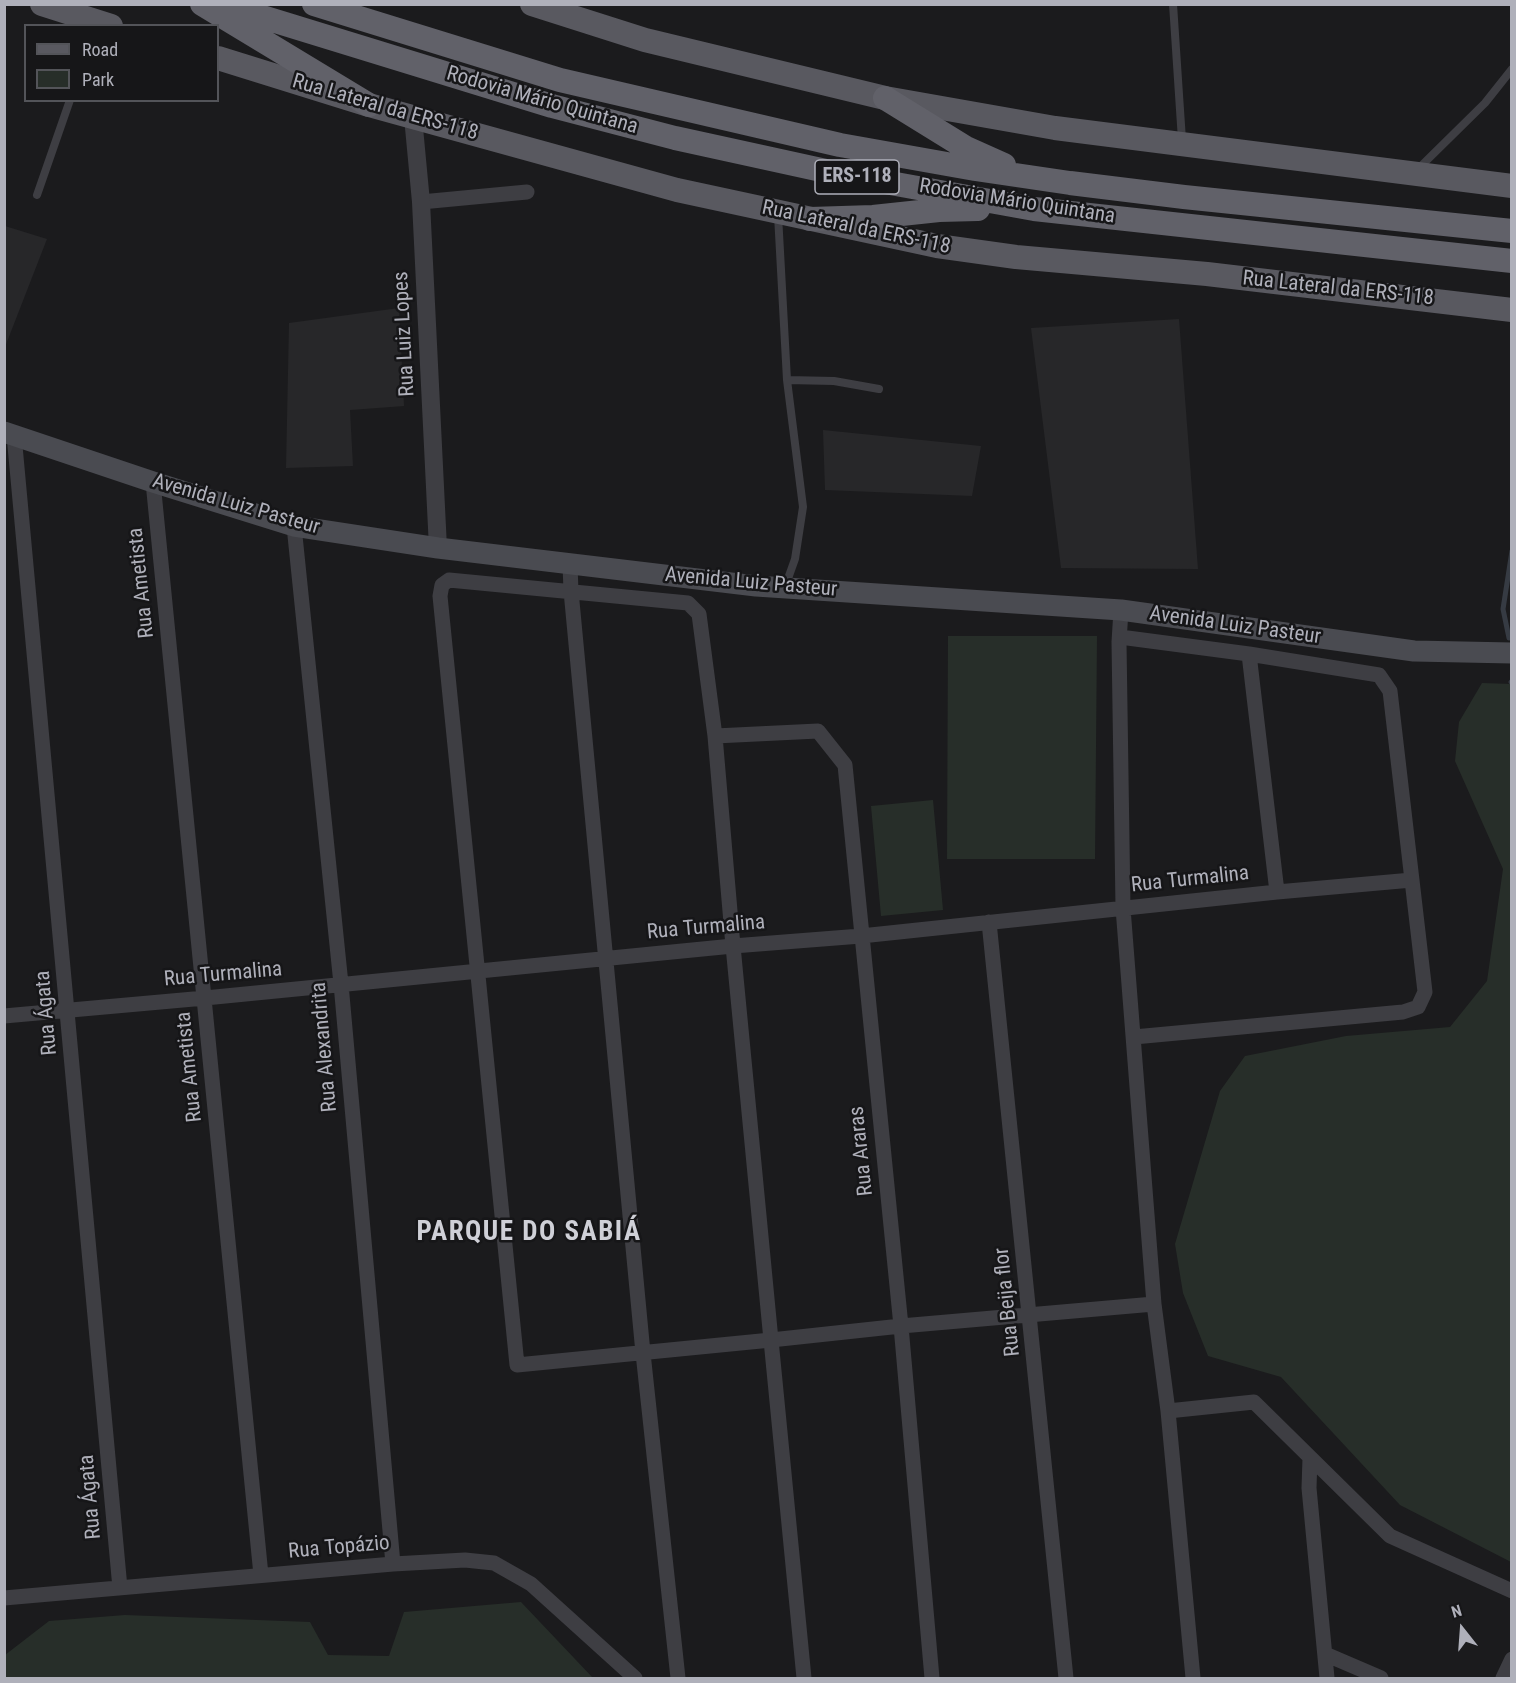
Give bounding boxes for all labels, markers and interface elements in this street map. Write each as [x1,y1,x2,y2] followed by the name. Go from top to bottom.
[24,24,219,102] legend
[82,39,118,60] text: Road
[443,62,641,140] street label: Rodovia Mário Quintana
[82,69,114,90] text: Park
[289,69,481,147] street label: Rua Lateral da ERS-118
[815,160,899,194] road number: ERS-118
[917,174,1117,230] street label: Rodovia Mário Quintana
[759,196,953,260] street label: Rua Lateral da ERS-118
[1241,266,1435,312] street label: Rua Lateral da ERS-118
[389,271,421,397] street label: Rua Luiz Lopes
[149,469,323,541] street label: Avenida Luiz Pasteur
[124,527,160,639] street label: Rua Ametista
[664,563,838,603] street label: Avenida Luiz Pasteur
[1148,601,1322,651] street label: Avenida Luiz Pasteur
[1130,861,1250,899] street label: Rua Turmalina
[646,910,766,946] street label: Rua Turmalina
[163,957,283,993] street label: Rua Turmalina
[31,970,63,1056] street label: Rua Ágata
[307,981,343,1113] street label: Rua Alexandrita
[172,1011,208,1123] street label: Rua Ametista
[845,1105,879,1197] street label: Rua Araras
[416,1217,642,1249] district label: PARQUE DO SABIÁ
[990,1246,1026,1358] street label: Rua Beija flor
[75,1454,107,1540] street label: Rua Ágata
[287,1531,391,1565] street label: Rua Topázio
[1432,1599,1492,1659] north arrow
[1449,1601,1464,1622] text: N

